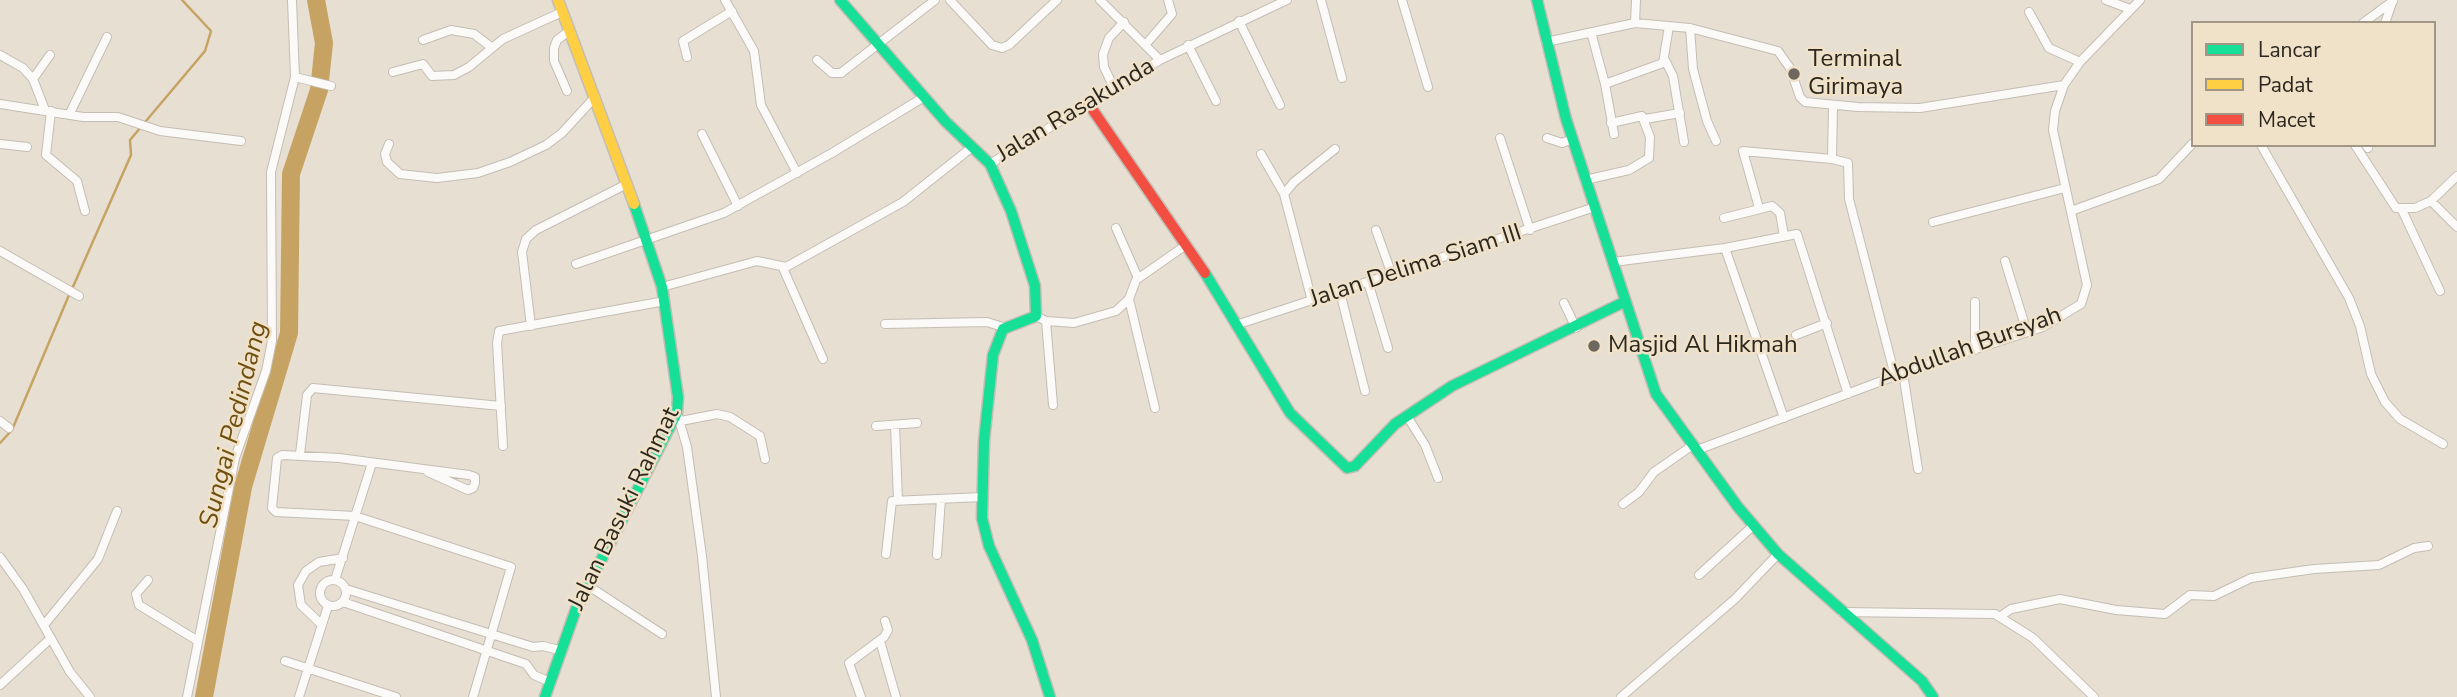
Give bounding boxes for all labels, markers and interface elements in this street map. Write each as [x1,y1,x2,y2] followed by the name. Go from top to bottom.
[2191,21,2436,147] legend
[2258,36,2321,64] text: Lancar
[1808,46,1903,102] place label: Terminal Girimaya
[992,53,1160,169] street label: Jalan Rasakunda
[1786,66,1802,82] marker: Terminal Girimaya
[2258,71,2313,99] text: Padat
[2258,106,2315,134] text: Macet
[1306,219,1526,315] street label: Jalan Delima Siam III
[1874,301,2066,395] street label: Abdullah Bursyah
[194,319,276,531] water label: Sungai Pedindang
[1608,332,1798,360] place label: Masjid Al Hikmah
[1586,338,1602,354] marker: Masjid Al Hikmah
[563,403,687,615] street label: Jalan Basuki Rahmat

